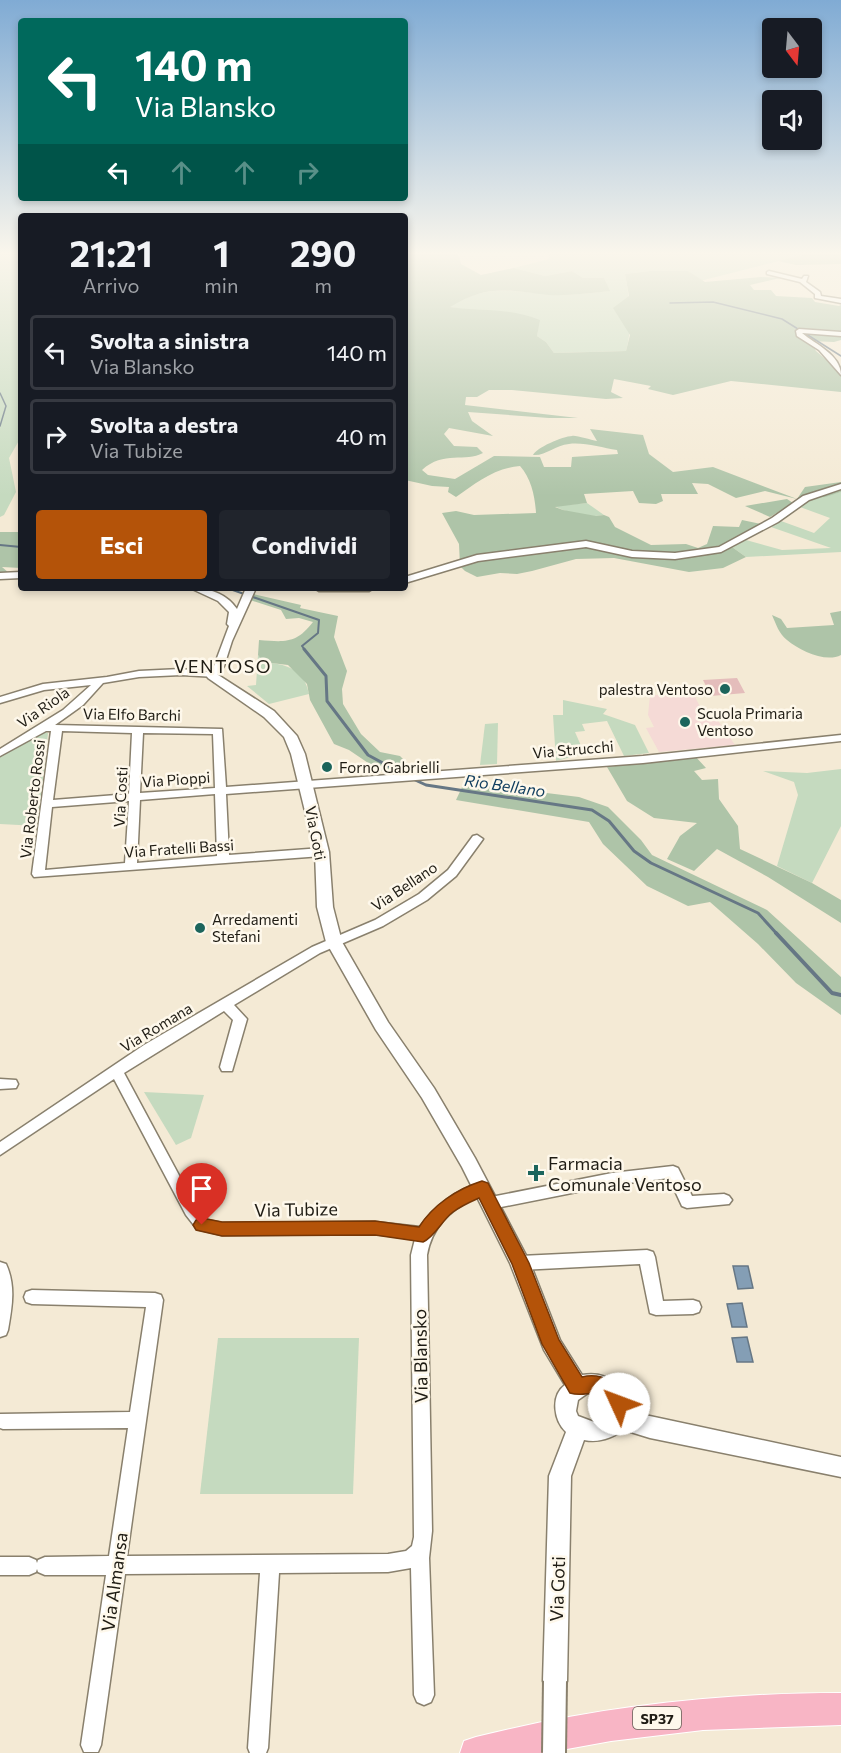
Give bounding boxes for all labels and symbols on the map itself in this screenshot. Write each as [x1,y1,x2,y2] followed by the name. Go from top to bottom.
[762,18,822,78] north arrow
[174,655,272,677] district label: VENTOSO
[599,680,713,698] place label: palestra Ventoso
[718,682,732,696] marker: palestra Ventoso
[14,683,72,731] street label: Via Riola
[83,704,181,724] street label: Via Elfo Barchi
[697,704,803,739] place label: Scuola Primaria Ventoso
[678,715,692,729] marker: Scuola Primaria Ventoso
[532,736,614,762] street label: Via Strucchi
[16,738,48,860] street label: Via Roberto Rossi
[339,758,440,776] place label: Forno Gabrielli
[320,760,334,774] marker: Forno Gabrielli
[109,766,131,828] street label: Via Costi
[141,768,211,790] street label: Via Pioppi
[463,770,547,800] water label: Rio Bellano
[302,804,330,862] street label: Via Goti
[123,835,235,861] street label: Via Fratelli Bassi
[368,857,440,915] street label: Via Bellano
[212,910,298,945] place label: Arredamenti Stefani
[193,921,207,935] marker: Arredamenti Stefani
[117,998,195,1056] street label: Via Romana
[548,1152,702,1195] place label: Farmacia Comunale Ventoso
[176,1163,227,1225] pin
[529,1166,543,1180] marker: Farmacia Comunale Ventoso
[254,1197,338,1221] street label: Via Tubize
[408,1309,432,1403] street label: Via Blansko
[587,1372,651,1436] position arrow
[96,1531,132,1633] street label: Via Almansa
[545,1556,569,1622] street label: Via Goti
[633,1707,681,1729] road number: SP37

